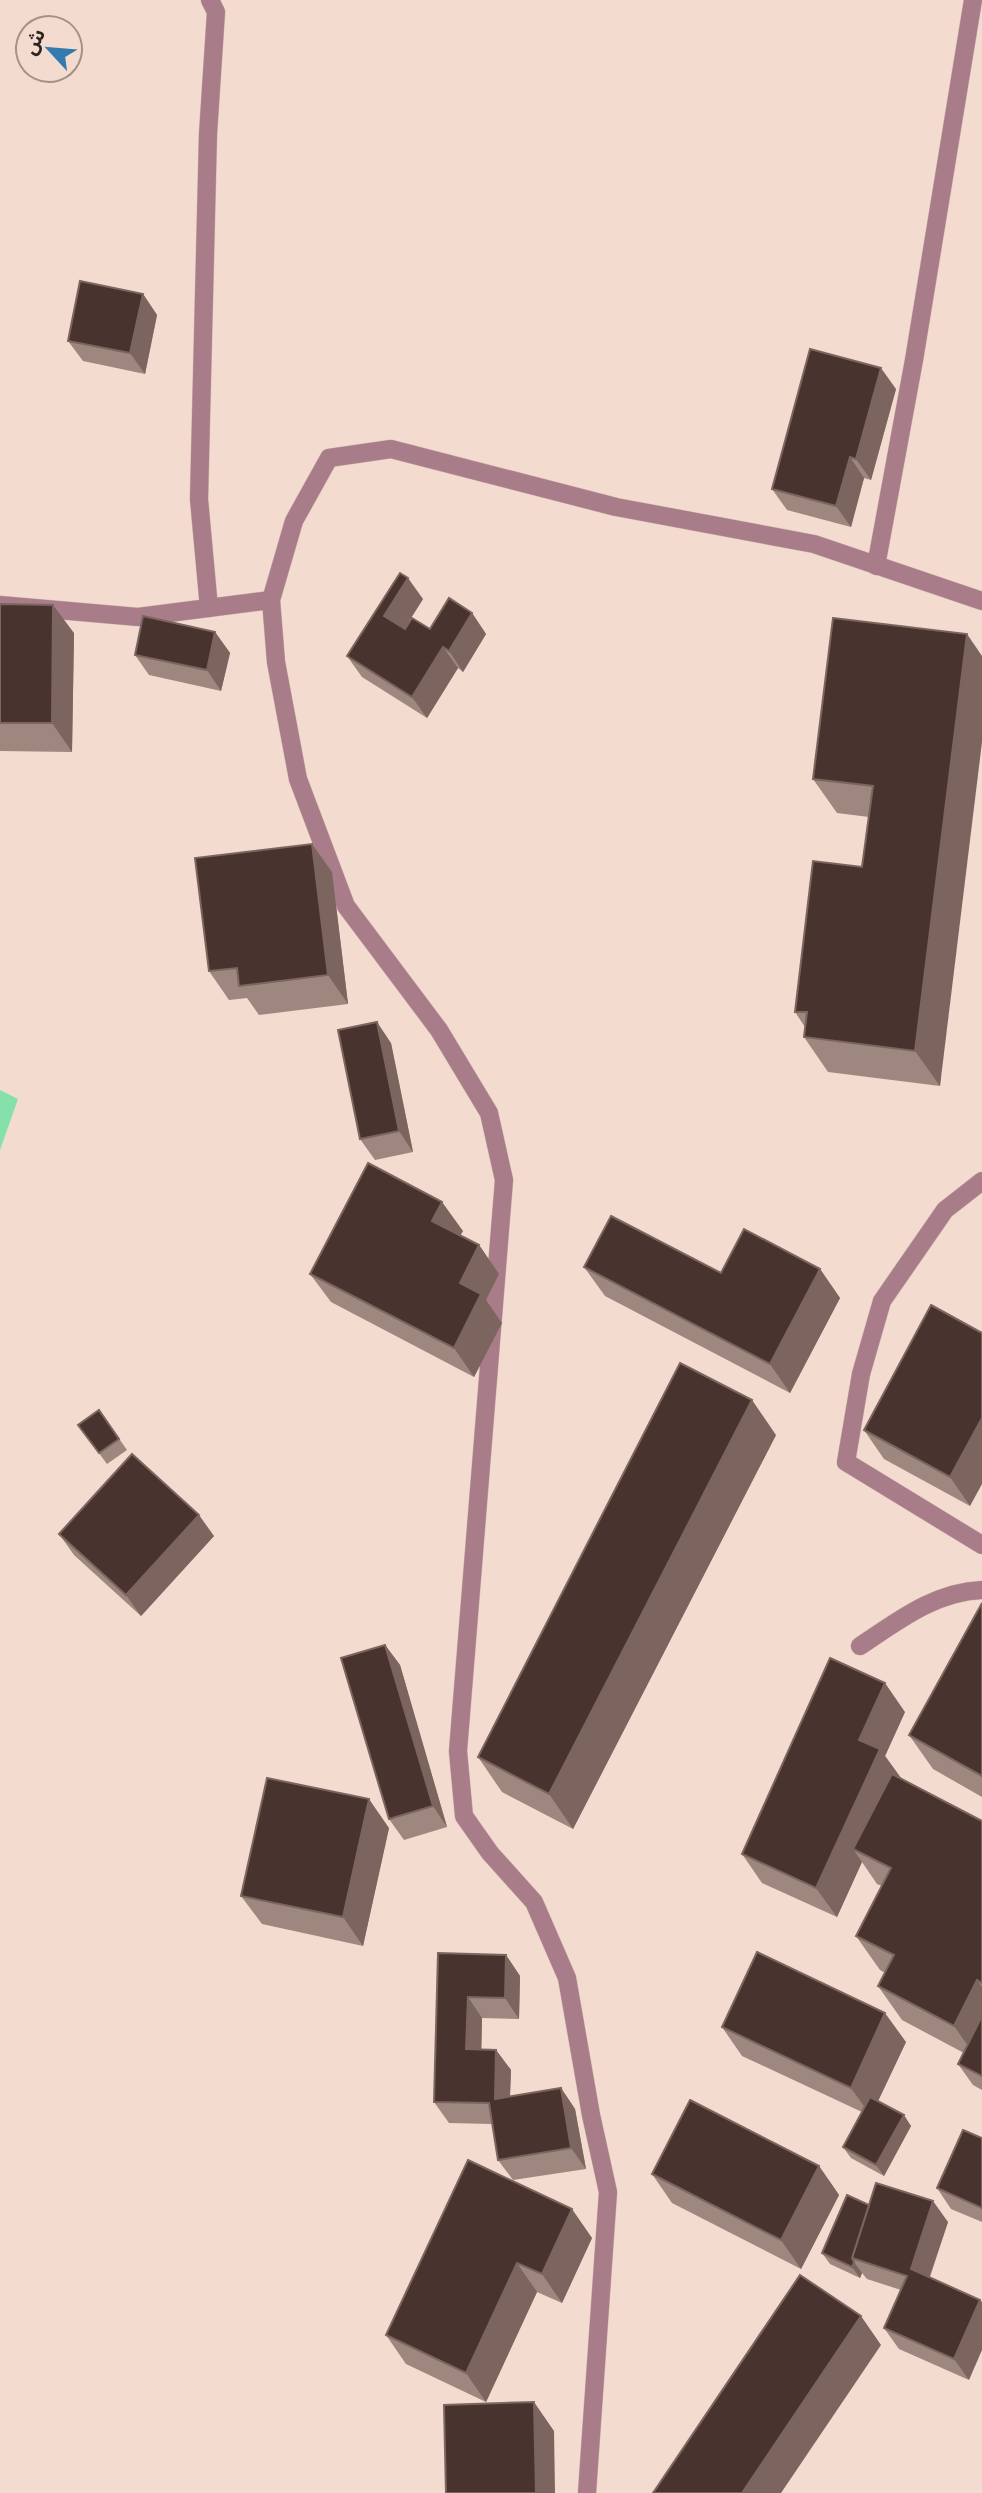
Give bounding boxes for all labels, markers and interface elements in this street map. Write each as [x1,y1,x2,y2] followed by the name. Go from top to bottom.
[14,14,84,84] north arrow
[18,25,51,59] text: ش

